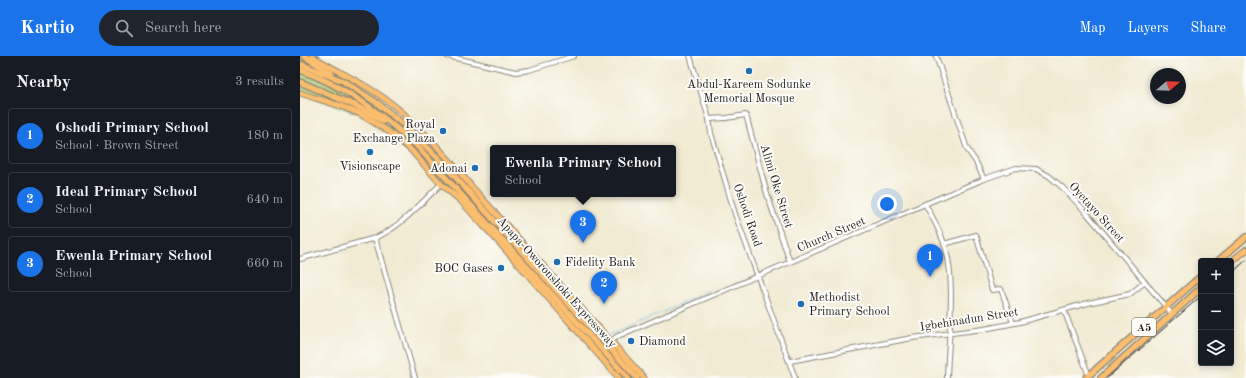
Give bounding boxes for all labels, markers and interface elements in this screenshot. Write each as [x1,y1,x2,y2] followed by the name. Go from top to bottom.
[99,10,379,46] search box
[113,17,135,39] icon: search
[20,19,75,38] text: Kartio
[145,21,221,36] text: Search here
[1080,21,1106,35] text: Map
[1128,21,1169,35] text: Layers
[1191,21,1226,35] text: Share
[744,66,754,76] marker: Abdul-Kareem Sodunke Memorial Mosque
[1150,68,1186,104] north arrow
[16,74,71,91] text: Nearby
[235,75,284,88] text: 3 results
[687,79,811,105] place label: Abdul-Kareem Sodunke Memorial Mosque
[353,119,435,145] place label: Royal Exchange Plaza
[55,121,209,136] text: Oshodi Primary School
[438,126,448,136] marker: Royal Exchange Plaza
[26,129,34,142] text: 1
[246,129,283,142] text: 180 m
[55,139,179,152] text: School · Brown Street
[758,143,795,230] street label: Alimi Oke Street
[490,145,676,197] popup
[365,147,375,157] marker: Visionscape
[504,156,662,171] text: Ewenla Primary School
[340,161,401,173] place label: Visionscape
[430,163,467,175] place label: Adonai
[470,163,480,173] marker: Adonai
[504,174,542,187] text: School
[1066,180,1126,245] street label: Oyetayo Street
[731,182,763,248] street label: Oshodi Road
[55,185,197,200] text: Ideal Primary School
[26,193,34,206] text: 2
[246,193,283,206] text: 640 m
[877,194,897,214] your location
[55,203,92,216] text: School
[570,210,596,243] pin: 3
[494,215,619,351] street label: Apapa-Oworonshoki Expressway
[796,215,867,255] street label: Church Street
[917,244,943,277] pin: 1
[55,249,212,264] text: Ewenla Primary School
[26,257,34,270] text: 3
[246,257,283,270] text: 660 m
[552,257,562,267] marker: Fidelity Bank
[565,257,635,269] place label: Fidelity Bank
[1198,258,1234,366] map controls
[1198,258,1234,294] button: +
[434,263,493,275] place label: BOC Gases
[496,263,506,273] marker: BOC Gases
[55,267,92,280] text: School
[591,271,617,304] pin: 2
[809,292,890,318] place label: Methodist Primary School
[1198,294,1234,330] button: −
[796,299,806,309] marker: Methodist Primary School
[919,306,1019,334] street label: Igbehinadun Street
[1132,318,1156,336] road number: A5
[1198,330,1234,366] button: layers
[626,336,636,346] marker: Diamond
[639,336,686,348] place label: Diamond

